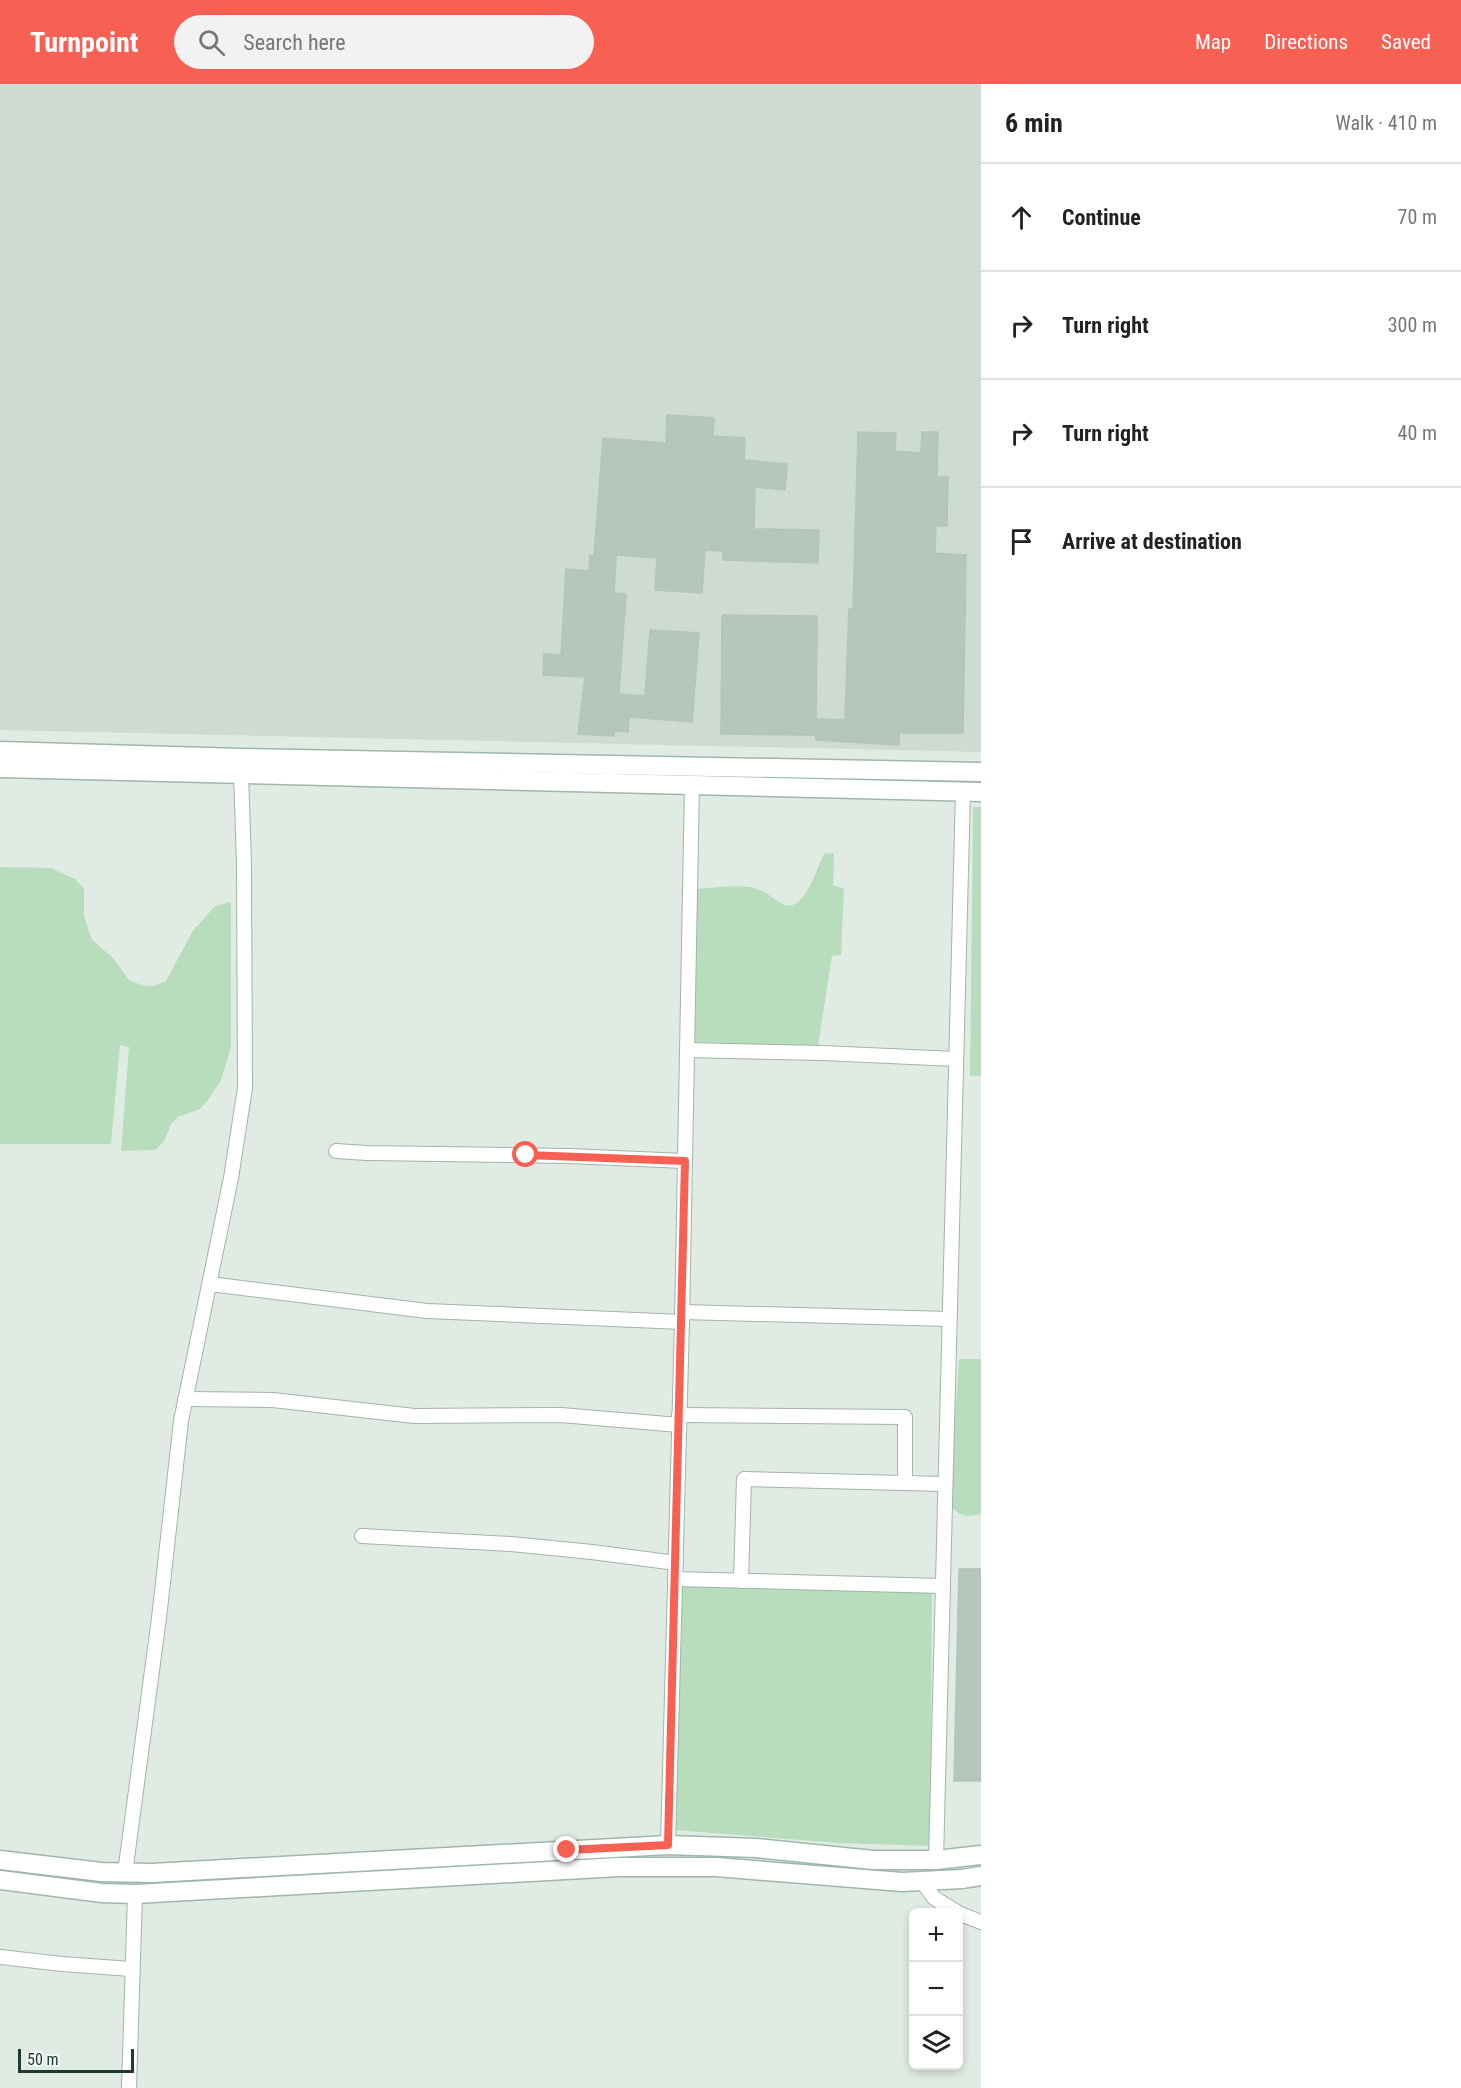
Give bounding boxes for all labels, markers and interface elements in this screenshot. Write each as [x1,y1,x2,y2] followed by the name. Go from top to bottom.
[174,15,594,69] search box
[30,26,138,59] text: Turnpoint
[195,26,228,59] icon: search
[243,30,346,55] text: Search here
[1195,30,1231,54] text: Map
[1264,30,1348,54] text: Directions
[1381,30,1431,54] text: Saved
[1005,108,1063,138] text: 6 min
[1336,111,1437,135] text: Walk · 410 m
[1005,201,1038,234] icon: ahead
[1062,205,1141,230] text: Continue
[1398,205,1437,229] text: 70 m
[1005,309,1038,342] icon: right
[1062,313,1149,338] text: Turn right
[1388,313,1437,337] text: 300 m
[1005,417,1038,450] icon: right
[1062,421,1149,446] text: Turn right
[1398,421,1437,445] text: 40 m
[1005,525,1038,558] icon: arrive
[1062,529,1242,554] text: Arrive at destination
[512,1141,538,1167] route start
[553,1836,579,1862] route end
[909,1908,963,2070] map controls
[909,1908,963,1962] button: +
[909,1962,963,2016] button: −
[909,2016,963,2070] button: layers
[18,2046,134,2074] scale bar
[27,2050,59,2069] text: 50 m

